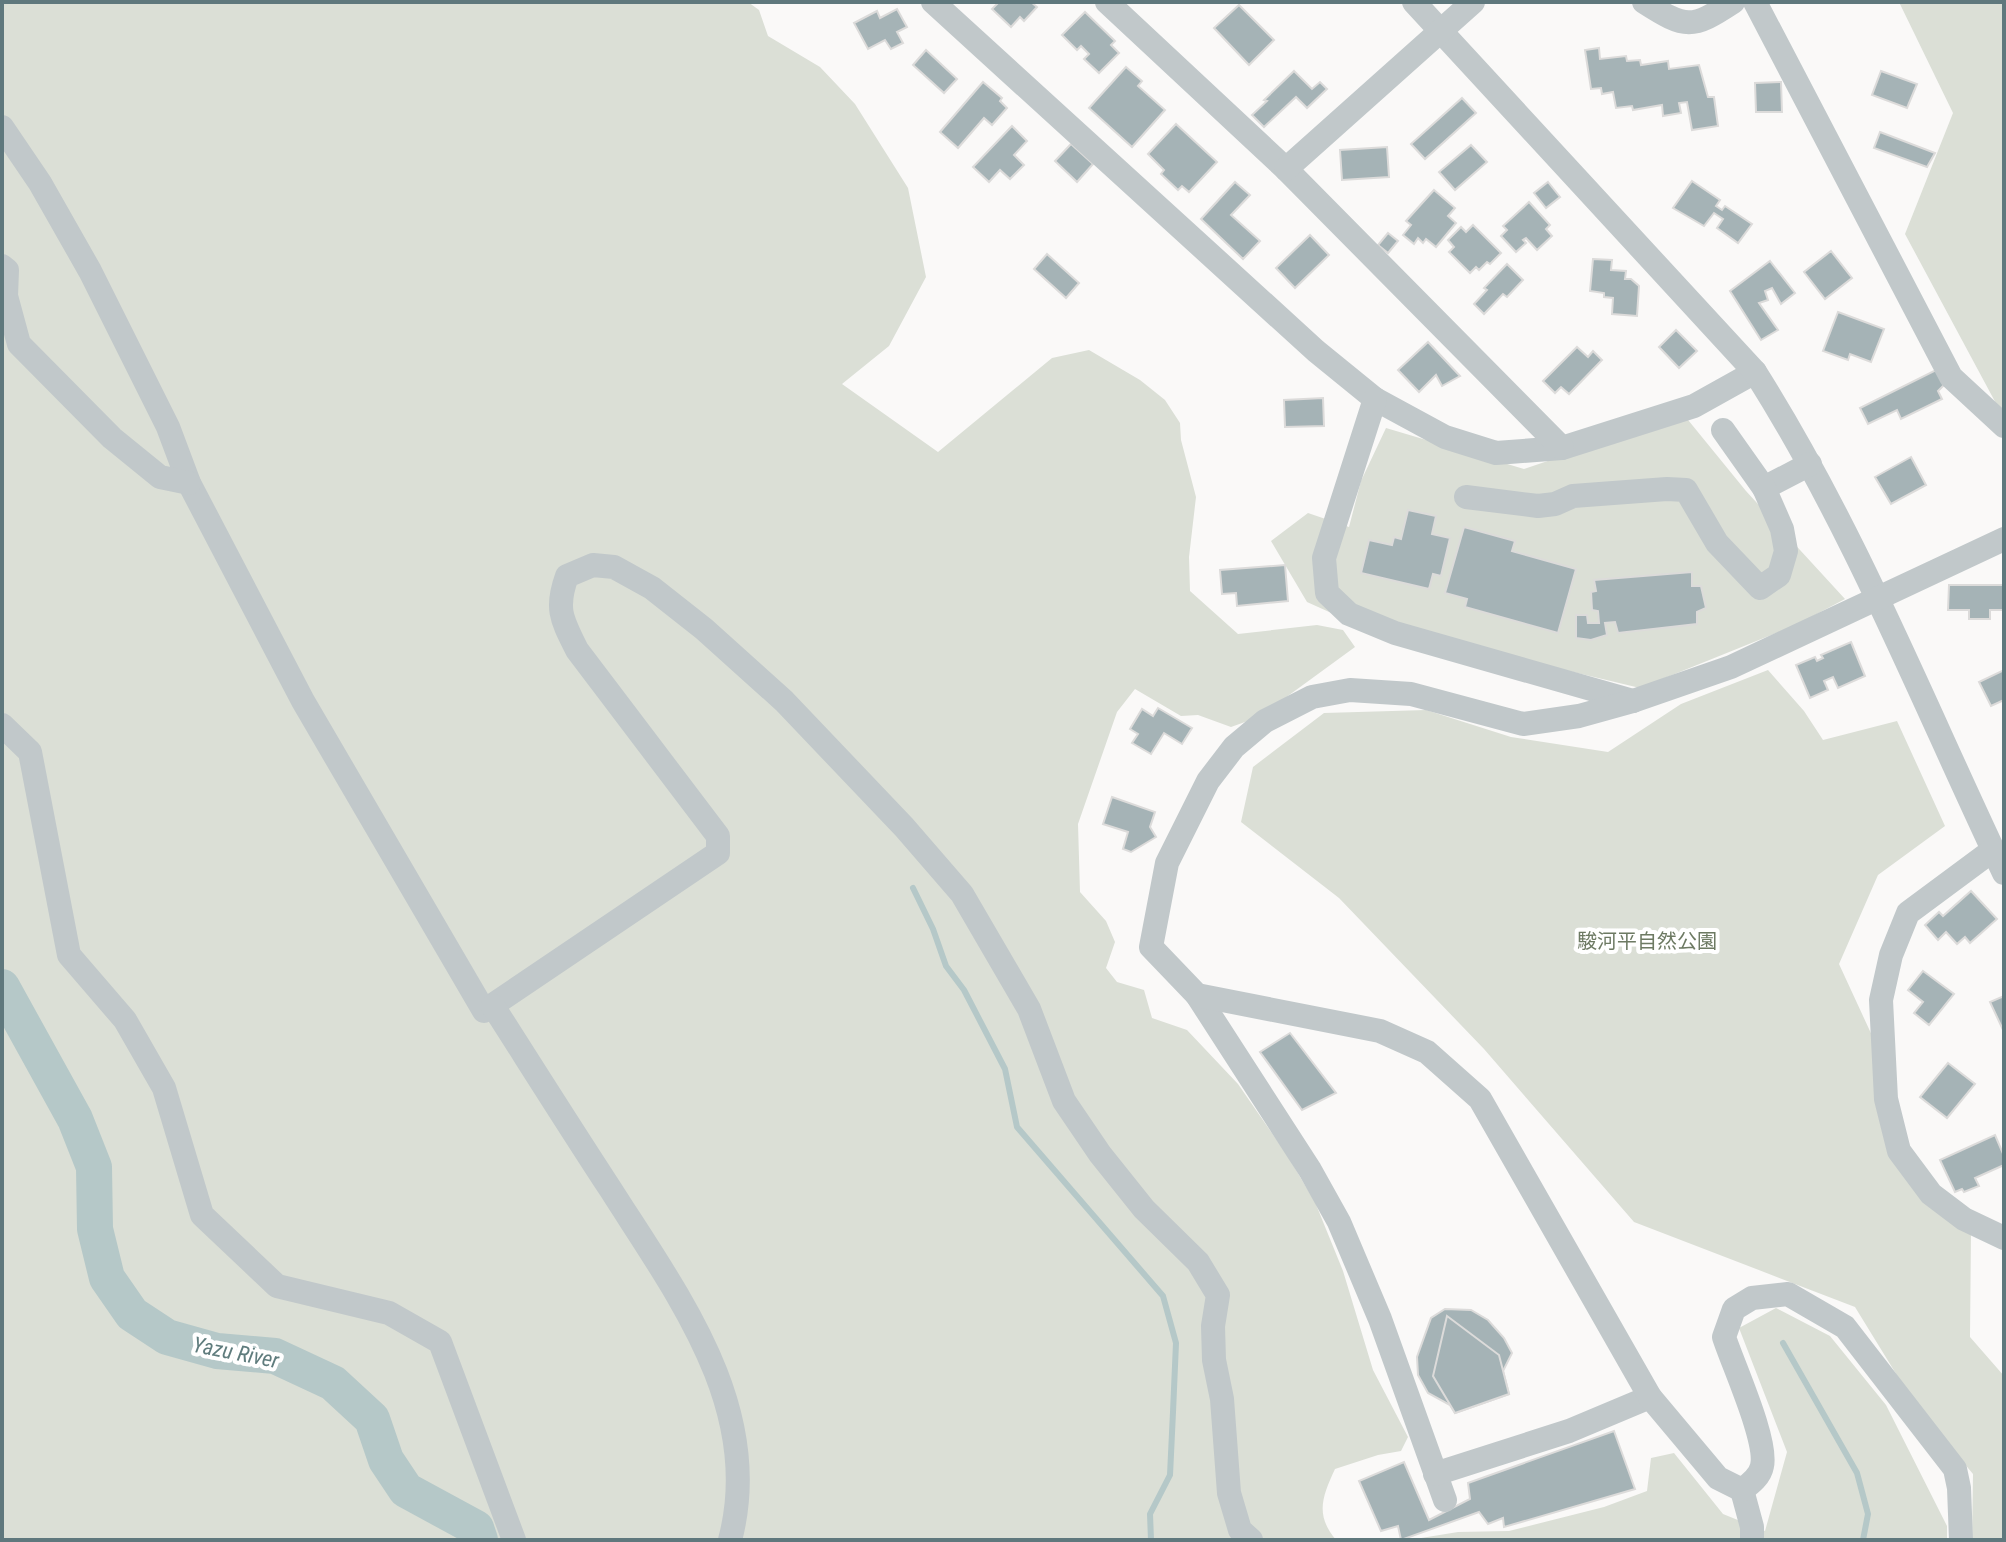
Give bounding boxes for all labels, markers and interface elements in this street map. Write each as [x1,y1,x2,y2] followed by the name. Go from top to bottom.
[1577,929,1717,953] park label: 駿河平自然公園
[191,1332,282,1373] water label: Yazu River

